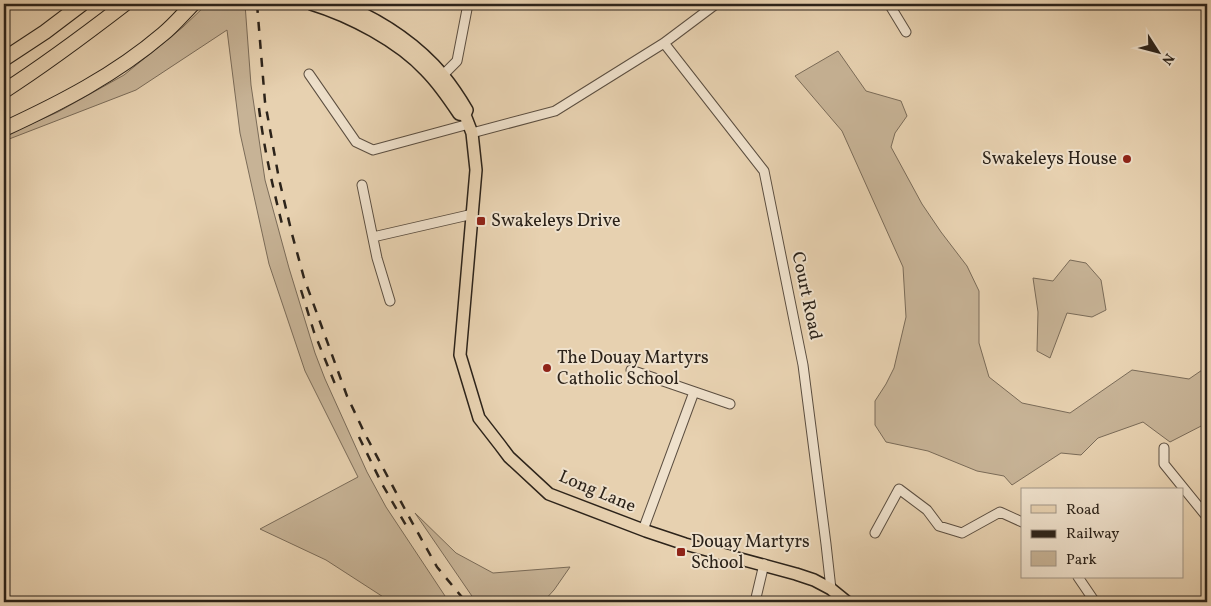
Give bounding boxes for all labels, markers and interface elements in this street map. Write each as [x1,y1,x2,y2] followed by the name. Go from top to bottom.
[1134,28,1184,78] north arrow
[1157,49,1178,68] text: N
[982,147,1117,172] place label: Swakeleys House
[1121,153,1133,165] marker: Swakeleys House
[491,209,621,234] place label: Swakeleys Drive
[475,215,487,227] marker: Swakeleys Drive
[784,250,828,342] street label: Court Road
[557,346,709,392] place label: The Douay Martyrs Catholic School
[541,362,553,374] marker: The Douay Martyrs Catholic School
[555,465,639,519] street label: Long Lane
[1021,488,1184,578] legend
[1066,500,1100,521] text: Road
[1066,524,1119,545] text: Railway
[691,530,810,576] place label: Douay Martyrs School
[675,546,687,558] marker: Douay Martyrs School
[1066,550,1097,571] text: Park

